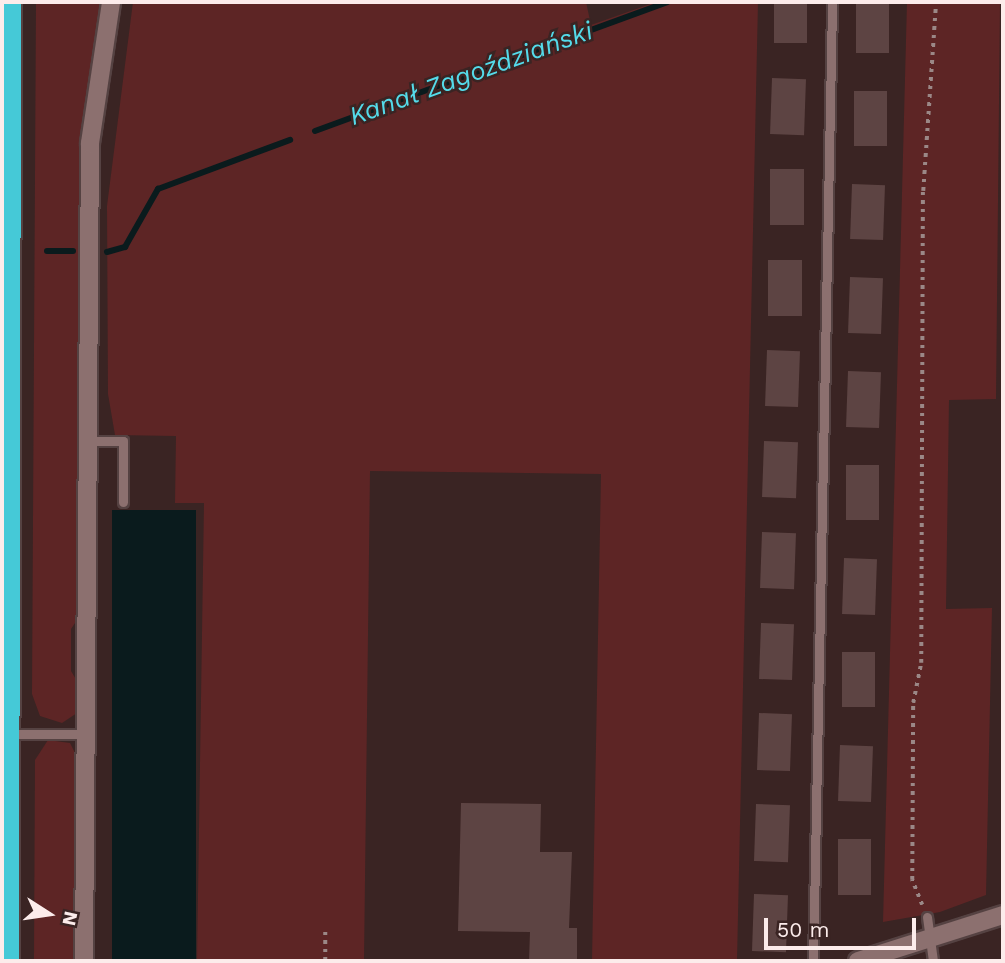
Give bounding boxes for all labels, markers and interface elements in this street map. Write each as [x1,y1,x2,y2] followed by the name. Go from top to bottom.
[345,15,597,133] water label: Kanał Zagoździański
[14,879,84,949] north arrow
[767,904,919,948] scale bar
[57,909,83,928] text: N
[777,917,829,942] text: 50 m

